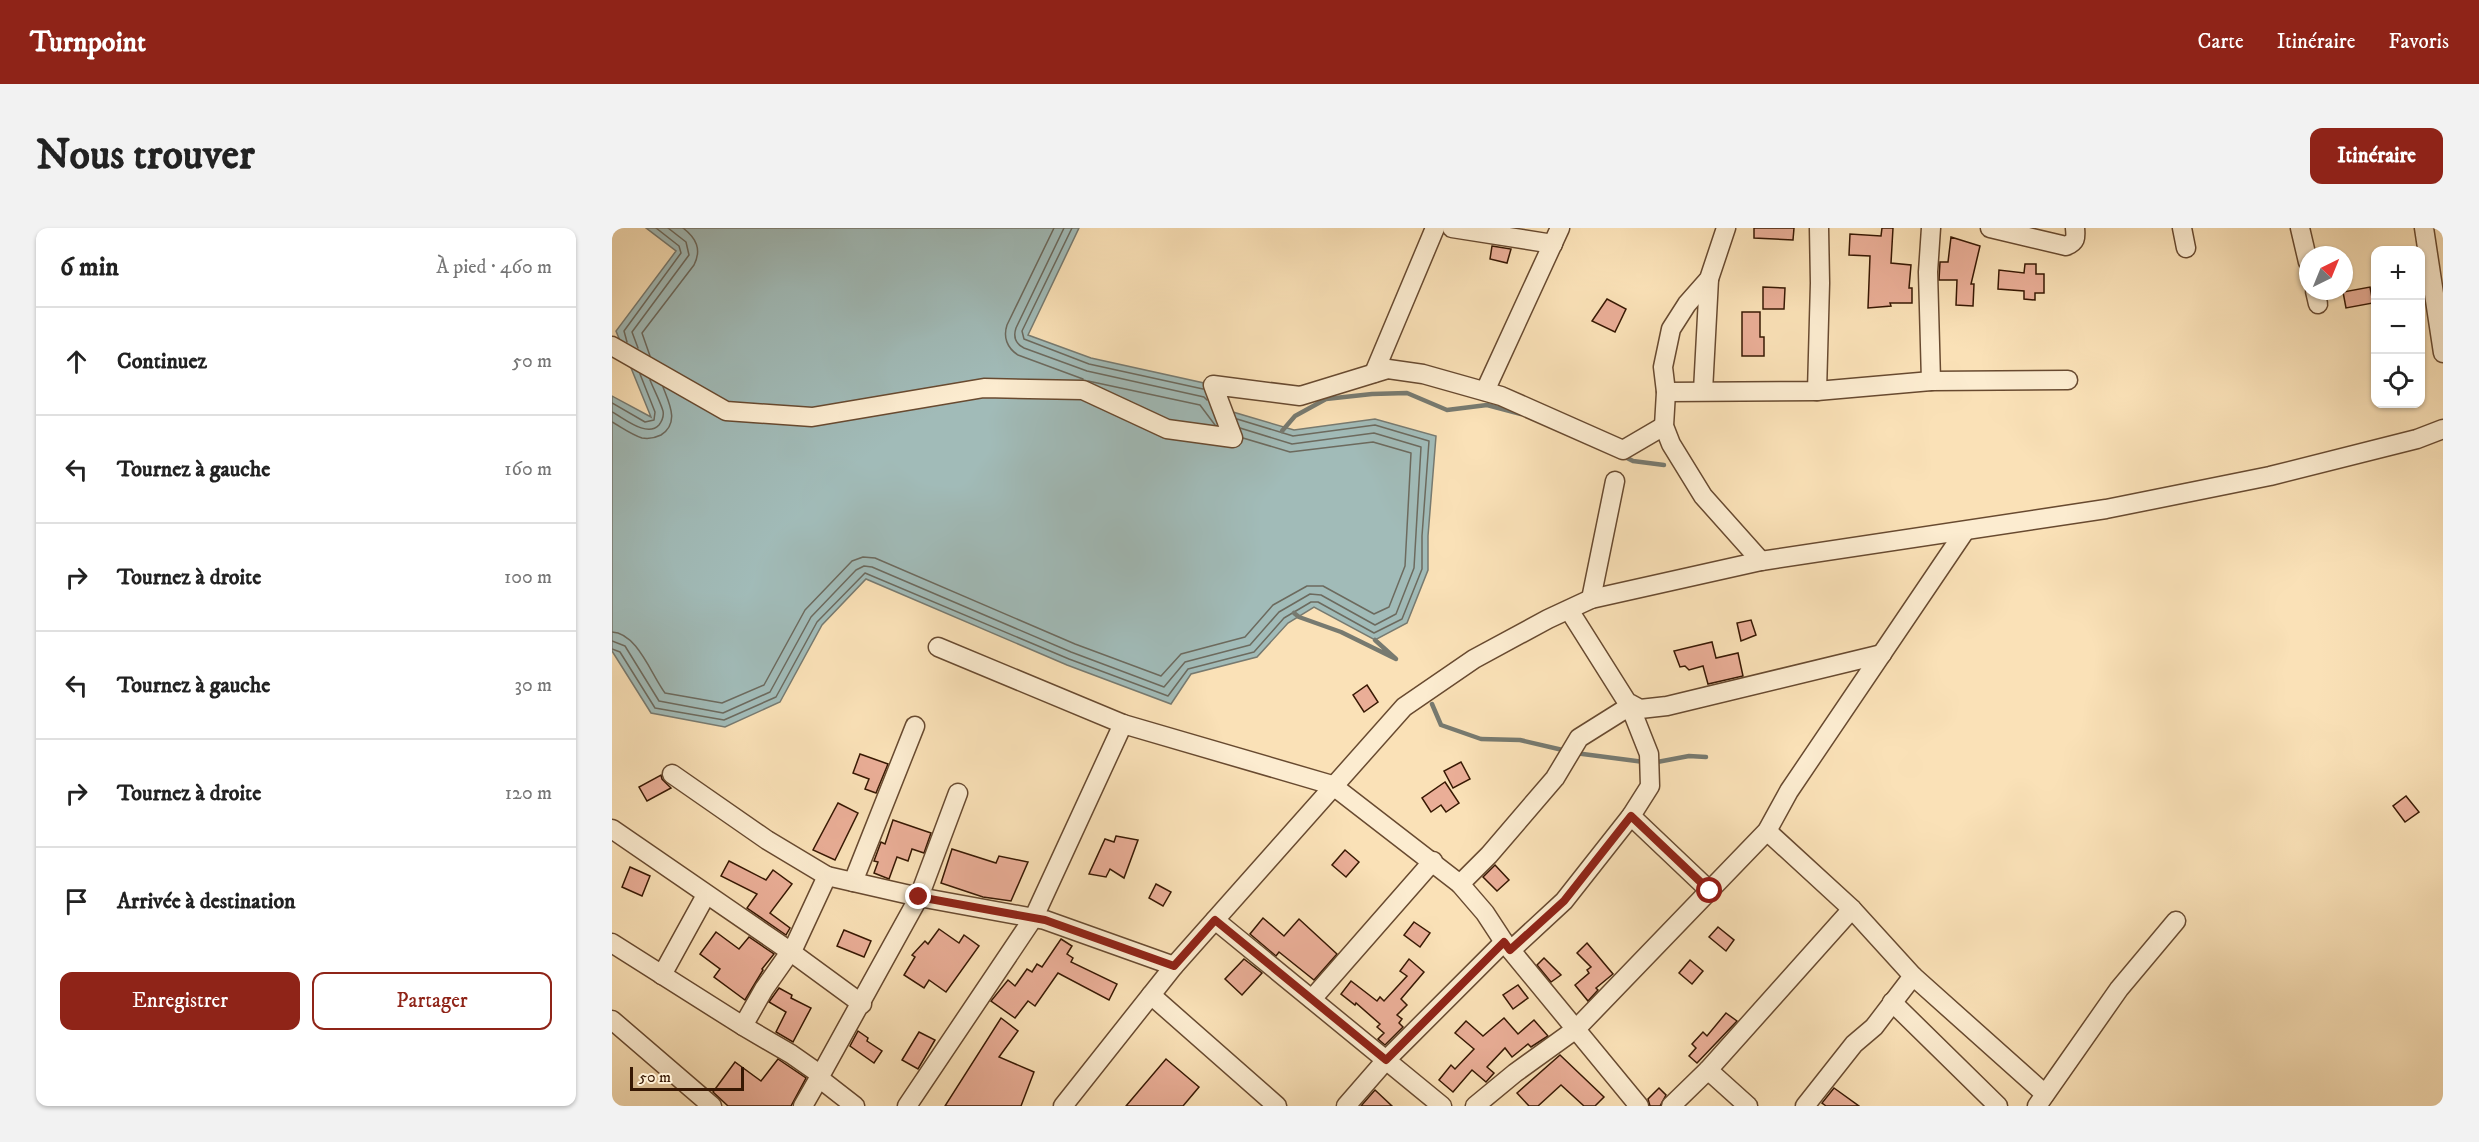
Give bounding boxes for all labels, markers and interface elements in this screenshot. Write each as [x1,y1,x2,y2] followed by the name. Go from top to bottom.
[30,25,146,60] text: Turnpoint
[2198,29,2244,55] text: Carte
[2277,29,2355,55] text: Itinéraire
[2388,29,2449,55] text: Favoris
[2310,128,2443,184] button: Itinéraire
[36,130,255,182] text: Nous trouver
[2299,246,2353,300] north arrow
[2371,246,2425,408] map controls
[2371,246,2425,300] button: +
[60,251,119,284] text: 6 min
[436,255,552,280] text: À pied · 460 m
[2371,300,2425,354] button: −
[60,345,93,378] icon: ahead
[117,348,207,375] text: Continuez
[512,349,552,374] text: 50 m
[2371,354,2425,408] button: locate
[60,453,93,486] icon: left
[117,456,270,483] text: Tournez à gauche
[504,457,552,482] text: 160 m
[60,561,93,594] icon: right
[117,564,261,591] text: Tournez à droite
[504,565,552,590] text: 100 m
[60,669,93,702] icon: left
[117,672,270,699] text: Tournez à gauche
[514,673,552,698] text: 30 m
[60,777,93,810] icon: right
[117,780,261,807] text: Tournez à droite
[505,781,552,806] text: 120 m
[1696,877,1722,903] route start
[905,883,931,909] route end
[60,885,93,918] icon: arrive
[117,888,296,915] text: Arrivée à destination
[60,972,300,1030] button: Enregistrer
[312,972,552,1030] button: Partager
[630,1064,744,1092] scale bar
[639,1067,671,1087] text: 50 m

